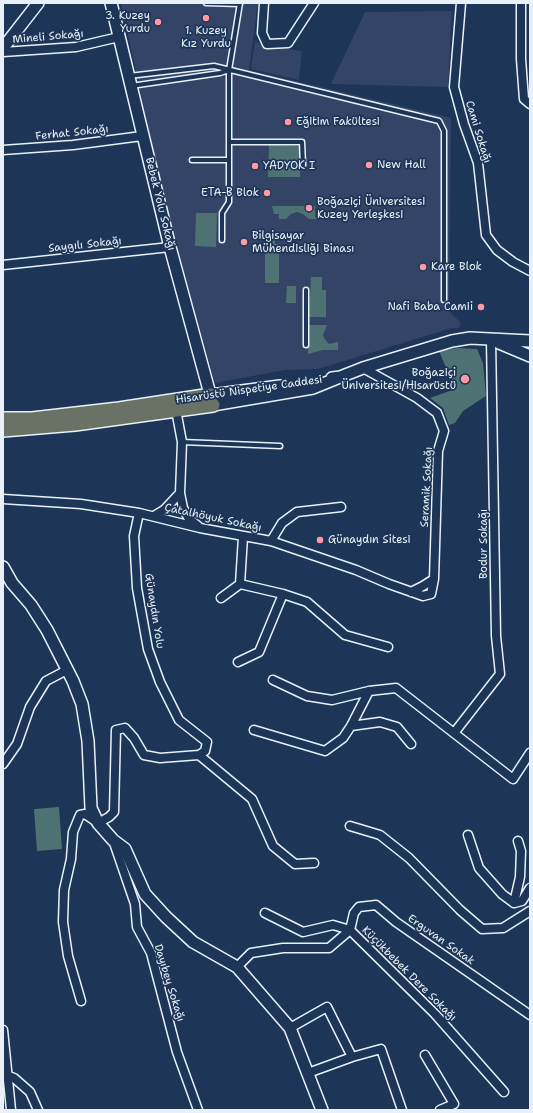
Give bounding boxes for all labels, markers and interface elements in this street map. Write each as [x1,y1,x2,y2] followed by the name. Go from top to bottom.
[105,9,150,35] place label: 3. Kuzey Yurdu
[201,13,211,23] marker: 1. Kuzey Kız Yurdu
[153,17,163,27] marker: 3. Kuzey Yurdu
[181,24,231,50] place label: 1. Kuzey Kız Yurdu
[12,27,84,47] street label: Mineli Sokağı
[462,99,494,165] street label: Cami Sokağı
[296,115,380,129] place label: Eğitim Fakültesi
[283,117,293,127] marker: Eğitim Fakültesi
[35,123,109,143] street label: Ferhat Sokağı
[142,156,178,252] street label: Bebek Yolu Sokağı
[377,158,426,172] place label: New Hall
[263,159,315,173] place label: YADYOK I
[364,160,374,170] marker: New Hall
[250,161,260,171] marker: YADYOK I
[201,186,259,200] place label: ETA-B Blok
[262,188,272,198] marker: ETA-B Blok
[317,195,425,221] place label: Boğaziçi Üniversitesi Kuzey Yerleşkesi
[304,203,314,213] marker: Boğaziçi Üniversitesi Kuzey Yerleşkesi
[252,229,354,255] place label: Bilgisayar Mühendisliği Binası
[48,235,122,255] street label: Saygılı Sokağı
[239,237,249,247] marker: Bilgisayar Mühendisliği Binası
[431,260,482,274] place label: Kare Blok
[418,262,428,272] marker: Kare Blok
[388,300,473,314] place label: Nafi Baba Camii
[476,302,486,312] marker: Nafi Baba Camii
[341,366,456,392] place label: Boğaziçi Üniversitesi/Hisarüstü
[175,373,323,407] street label: Hisarüstü Nispetiye Caddesi
[459,373,471,385] marker: Boğaziçi Üniversitesi/Hisarüstü
[418,446,436,528] street label: Seramik Sokağı
[163,501,263,535] street label: Çatalhöyuk Sokağı
[477,509,491,579] street label: Bodur Sokağı
[328,533,411,547] place label: Günaydın Sitesi
[315,535,325,545] marker: Günaydın Sitesi
[142,572,166,650] street label: Günaydın Yolu
[405,912,477,968] street label: Erguvan Sokak
[359,924,459,1024] street label: Küçükbebek Dere Sokağı
[151,943,187,1023] street label: Dayıbey Sokağı

